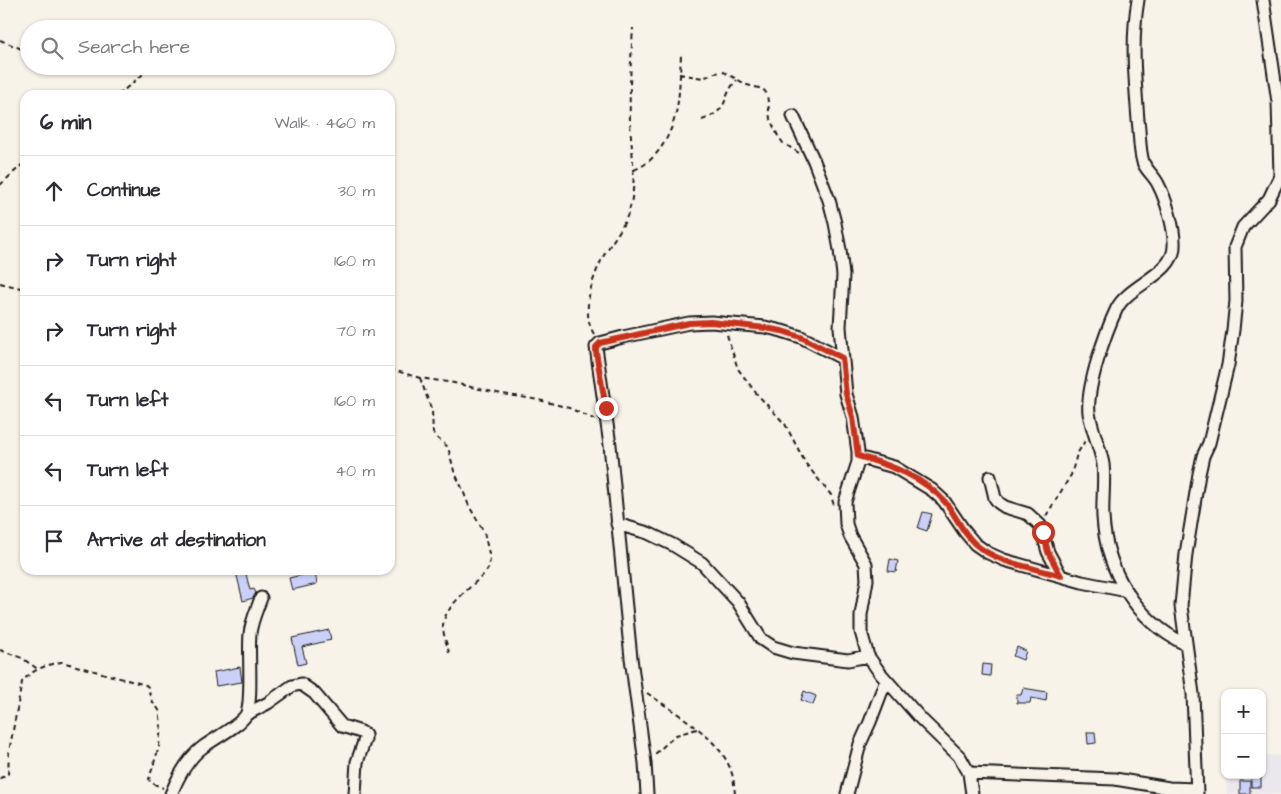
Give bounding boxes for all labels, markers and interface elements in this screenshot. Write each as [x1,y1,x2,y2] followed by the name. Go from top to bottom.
[20,20,395,75] search box
[38,34,66,62] icon: search
[78,34,190,61] text: Search here
[40,108,92,137] text: 6 min
[275,112,375,134] text: Walk · 460 m
[40,177,68,205] icon: ahead
[87,177,161,204] text: Continue
[338,180,375,202] text: 30 m
[40,247,68,275] icon: right
[87,247,176,274] text: Turn right
[334,250,375,272] text: 160 m
[40,317,68,345] icon: right
[87,317,176,344] text: Turn right
[336,320,375,342] text: 70 m
[40,387,68,415] icon: left
[87,387,168,414] text: Turn left
[334,390,375,412] text: 160 m
[595,397,618,420] route end
[40,457,68,485] icon: left
[87,457,168,484] text: Turn left
[335,460,375,482] text: 40 m
[1032,521,1055,544] route start
[40,527,68,555] icon: arrive
[87,527,266,554] text: Arrive at destination
[1221,689,1266,779] map controls
[1221,689,1266,734] button: +
[1221,734,1266,779] button: −

